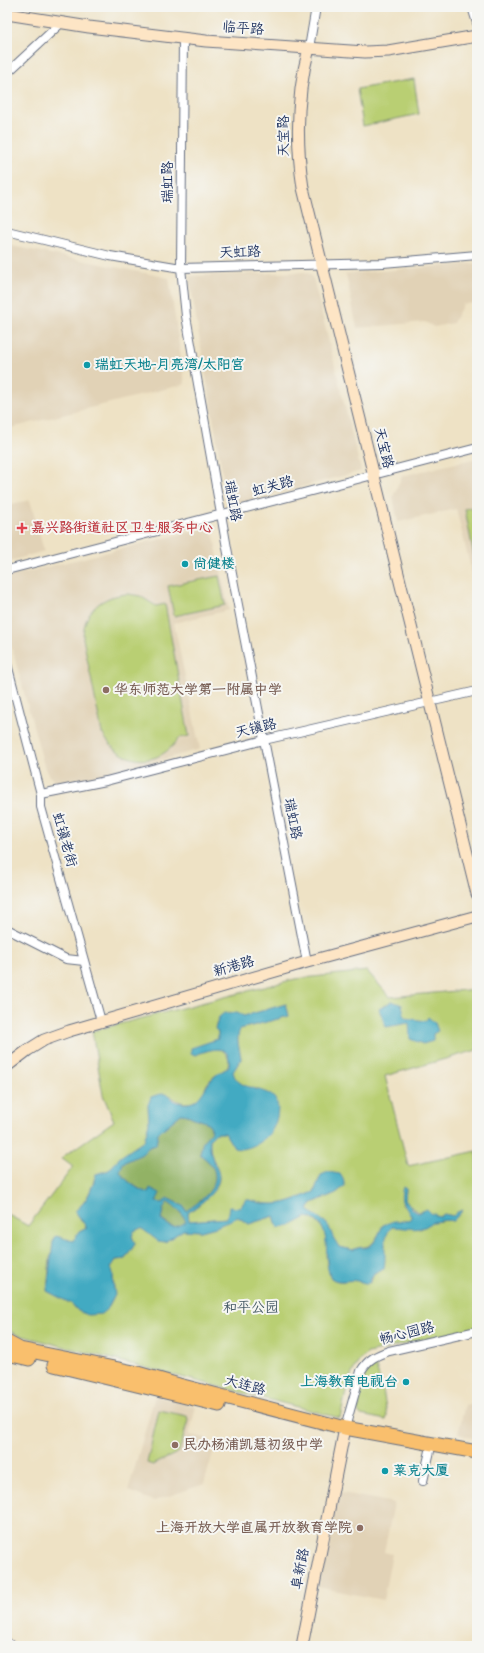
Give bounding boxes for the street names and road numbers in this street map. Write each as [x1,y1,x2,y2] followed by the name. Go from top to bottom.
[221,17,265,41] street label: 临平路
[274,115,295,157] street label: 天宝路
[158,161,179,204] street label: 瑞虹路
[219,242,261,264] street label: 天虹路
[368,425,398,471] street label: 天宝路
[250,471,296,503] street label: 虹关路
[218,478,246,524] street label: 瑞虹路
[233,714,279,744] street label: 天镇路
[277,795,306,842] street label: 瑞虹路
[46,810,82,870] street label: 虹镇老街
[211,951,257,983] street label: 新港路
[377,1317,437,1351] street label: 畅心园路
[222,1370,268,1402] street label: 大连路
[287,1546,315,1592] street label: 阜新路

